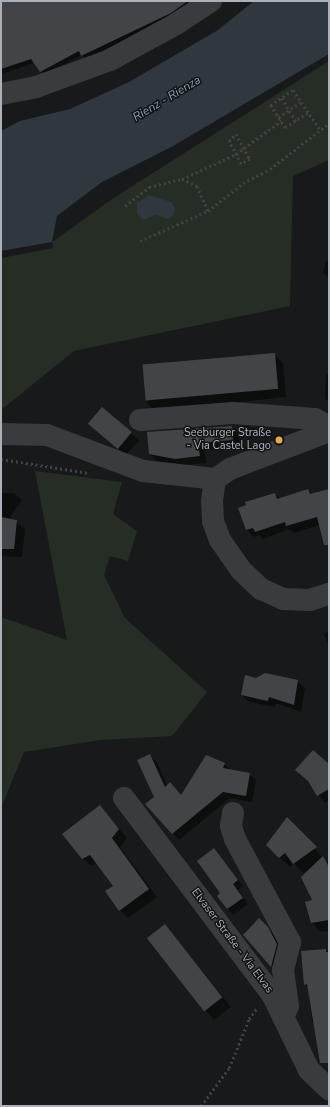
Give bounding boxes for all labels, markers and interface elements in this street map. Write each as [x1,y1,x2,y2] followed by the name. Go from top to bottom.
[130,73,204,125] water label: Rienz - Rienza
[184,427,271,453] place label: Seeburger Straße - Via Castel Lago
[274,435,284,445] marker: Seeburger Straße - Via Castel Lago
[188,886,276,996] street label: Elvaser Straße - Via Elvas

